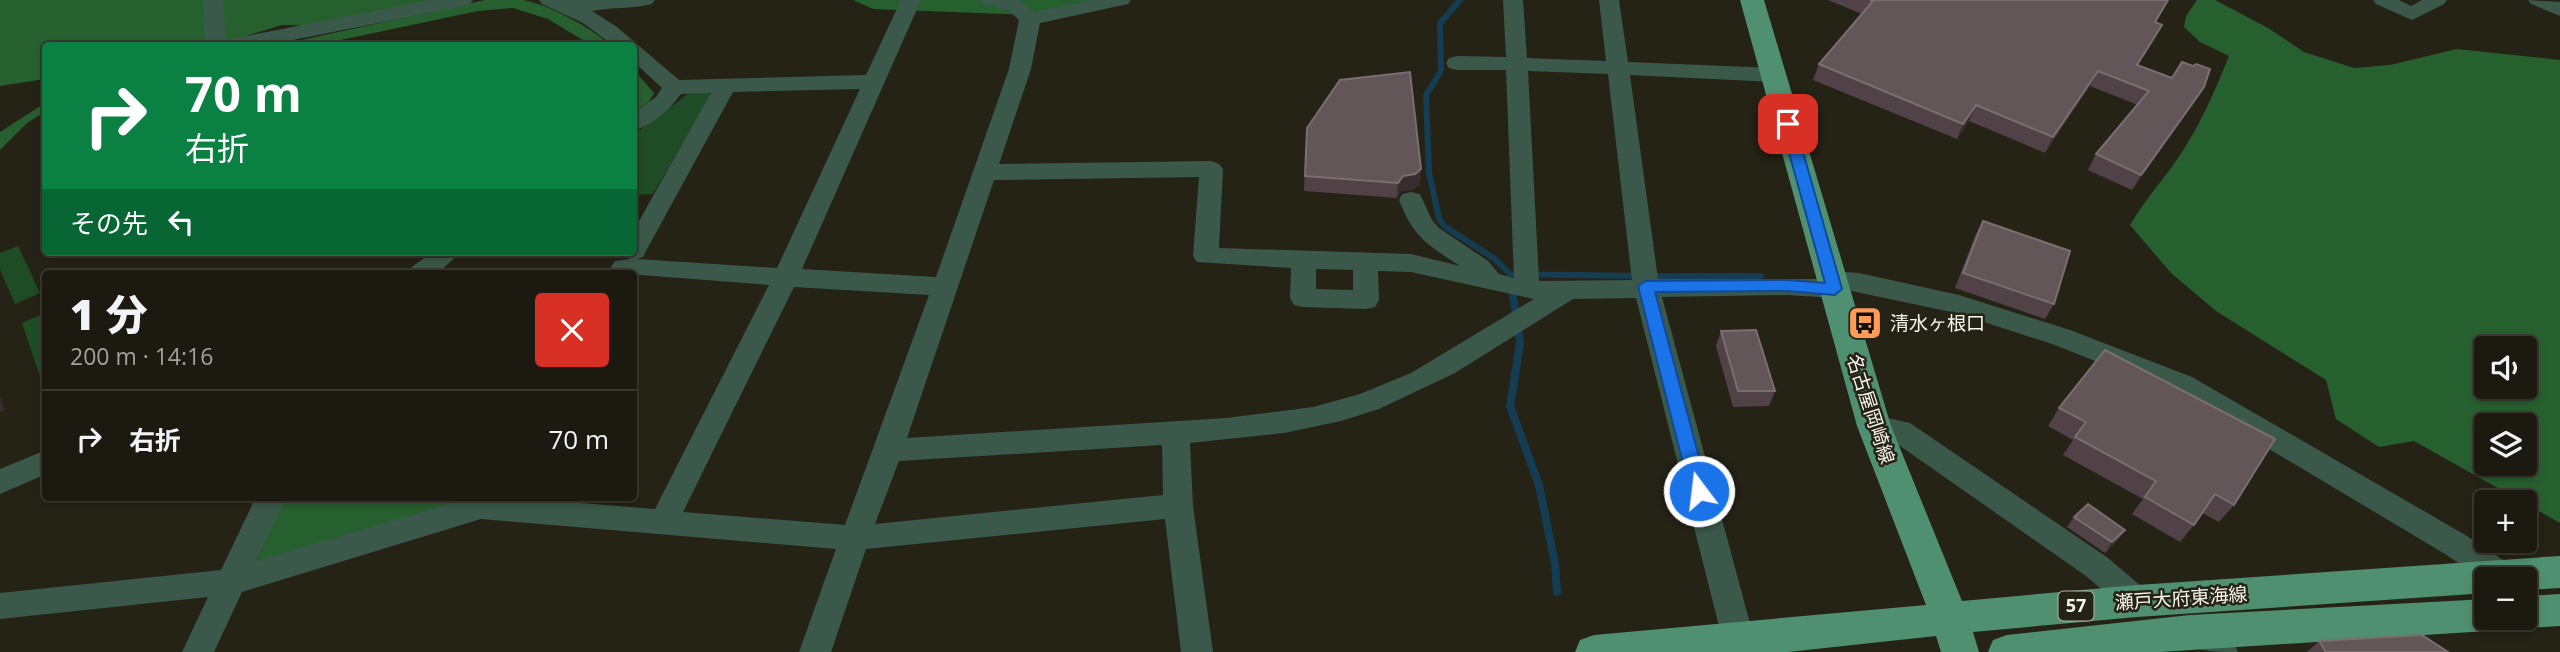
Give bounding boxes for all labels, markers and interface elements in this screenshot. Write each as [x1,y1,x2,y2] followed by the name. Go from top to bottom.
[185,60,302,126] text: 70 m
[70,70,161,161] icon: right
[1758,94,1818,154] pin
[1769,105,1807,143] icon: arrive
[185,126,249,169] text: 右折
[162,203,200,241] icon: left
[70,205,148,241] text: その先
[70,285,148,342] text: 1 分
[535,293,609,367] button: close
[1846,304,1884,342] bus stop icon: 清水ヶ根口
[1890,310,1985,336] place label: 清水ヶ根口
[2474,336,2537,630] map controls
[2474,336,2537,399] button: sound
[70,340,213,372] text: 200 m · 14:16
[1841,351,1901,467] street label: 名古屋岡崎線
[2474,413,2537,476] button: layers
[70,420,108,458] icon: right
[548,421,609,457] text: 70 m
[129,422,181,458] text: 右折
[1662,454,1736,528] position arrow
[2474,490,2537,553] button: +
[2474,567,2537,630] button: −
[2114,580,2248,616] street label: 瀬戸大府東海線
[2058,592,2094,620] road number: 57

